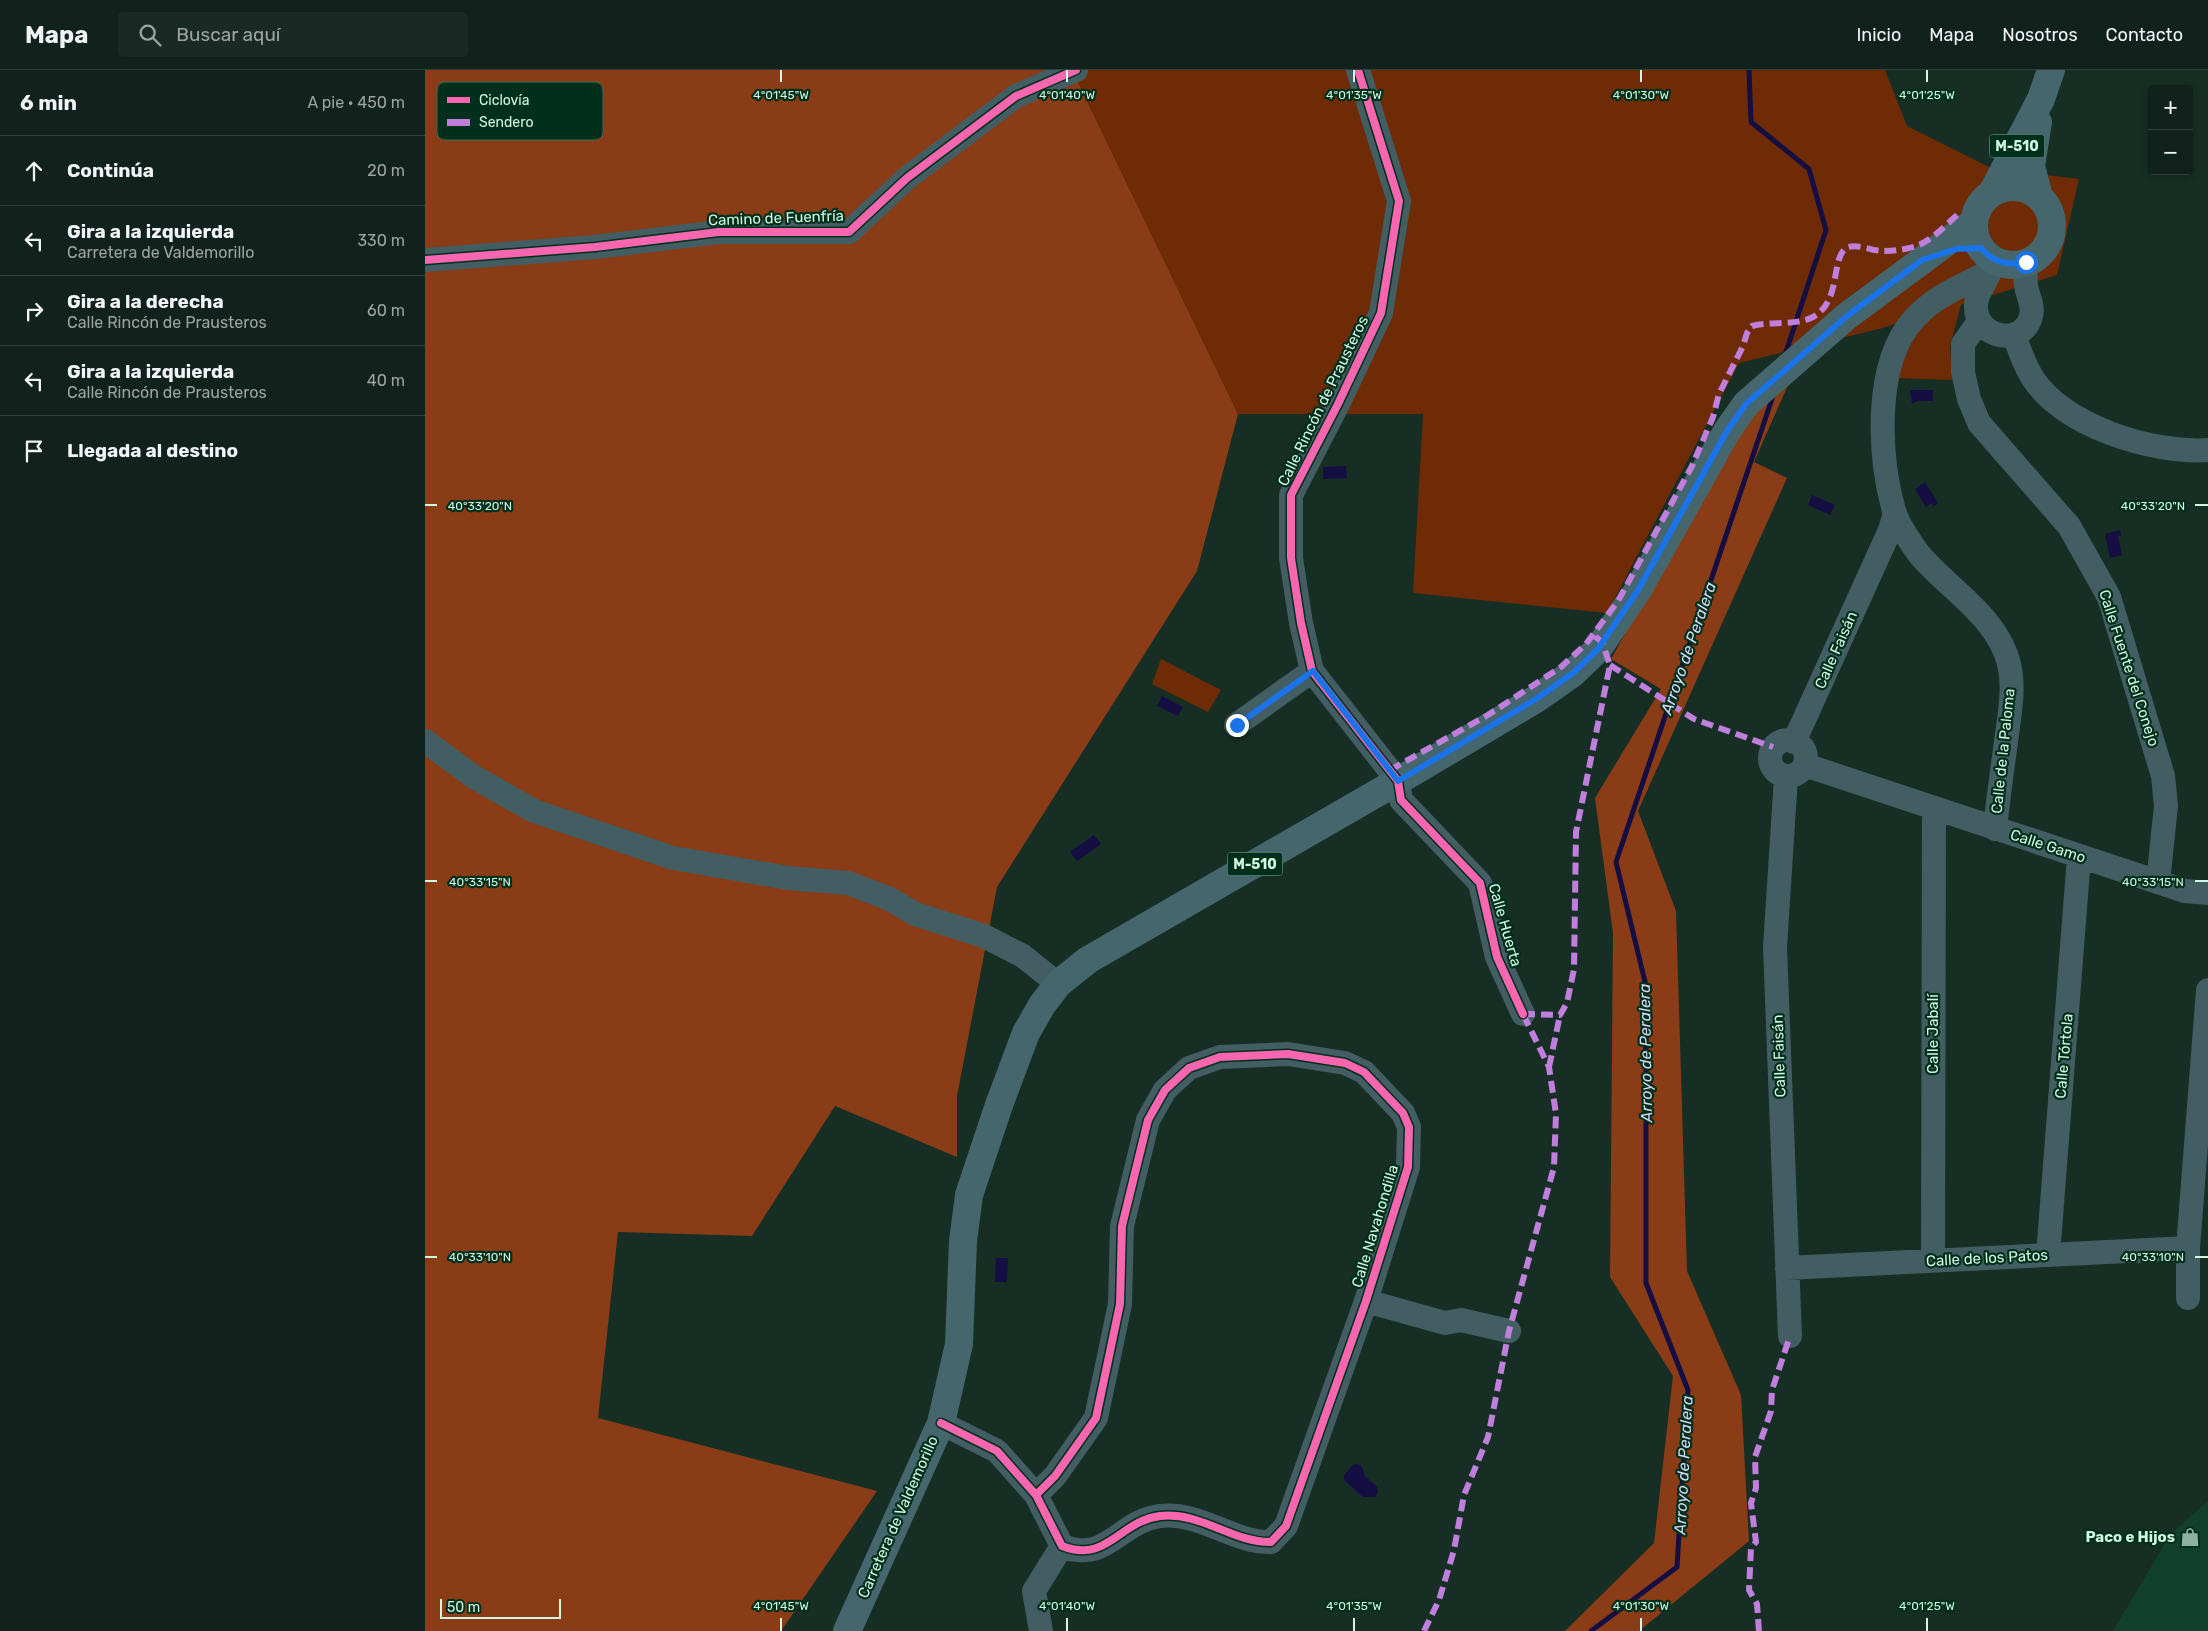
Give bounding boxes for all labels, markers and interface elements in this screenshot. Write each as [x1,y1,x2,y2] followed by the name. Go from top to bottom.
[118,12,468,57] search box
[25,21,88,49] text: Mapa
[136,21,164,49] icon: search
[176,23,280,46] text: Buscar aquí
[1856,24,1901,46] text: Inicio
[1929,24,1974,46] text: Mapa
[2002,24,2078,46] text: Nosotros
[2106,24,2183,46] text: Contacto
[437,82,603,140] legend
[2148,85,2193,175] map controls
[2148,85,2193,130] button: +
[753,88,809,102] text: 4°01'45"W
[1039,88,1095,102] text: 4°01'40"W
[1326,88,1382,102] text: 4°01'35"W
[1613,88,1670,102] text: 4°01'30"W
[1899,88,1955,102] text: 4°01'25"W
[20,90,77,115] text: 6 min
[479,92,530,109] text: Ciclovía
[308,93,405,112] text: A pie · 450 m
[479,114,533,131] text: Sendero
[2148,130,2193,175] button: −
[1989,134,2045,158] road number: M-510
[20,157,48,185] icon: ahead
[67,159,154,182] text: Continúa
[367,161,405,180] text: 20 m
[708,207,844,229] street label: Camino de Fuenfría
[67,220,234,243] text: Gira a la izquierda
[20,227,48,255] icon: left
[357,231,405,250] text: 330 m
[67,243,254,262] text: Carretera de Valdemorillo
[2015,251,2038,274] route start
[67,290,224,313] text: Gira a la derecha
[20,297,48,325] icon: right
[367,301,405,320] text: 60 m
[67,313,267,332] text: Calle Rincón de Prausteros
[1274,313,1372,489] street label: Calle Rincón de Prausteros
[67,360,234,383] text: Gira a la izquierda
[20,367,48,395] icon: left
[367,371,405,390] text: 40 m
[67,383,267,402] text: Calle Rincón de Prausteros
[20,437,48,465] icon: arrive
[67,439,238,462] text: Llegada al destino
[448,499,512,513] text: 40°33'20"N
[2121,499,2185,513] text: 40°33'20"N
[1657,579,1720,718] water label: Arroyo de Peralera
[2095,587,2163,749] street label: Calle Fuente del Conejo
[1811,608,1861,692] street label: Calle Faisán
[1987,687,2019,815] street label: Calle de la Paloma
[1226,714,1249,737] route end
[2008,825,2088,867] street label: Calle Gamo
[1227,852,1283,876] road number: M-510
[449,875,511,889] text: 40°33'15"N
[2122,875,2184,889] text: 40°33'15"N
[1485,881,1525,969] street label: Calle Huerta
[1635,983,1656,1124] water label: Arroyo de Peralera
[1924,993,1942,1074] street label: Calle Jabalí
[2051,1013,2077,1099] street label: Calle Tórtola
[1769,1014,1789,1098] street label: Calle Faisán
[1348,1162,1402,1290] street label: Calle Navahondilla
[1926,1246,2049,1270] street label: Calle de los Patos
[449,1250,511,1264] text: 40°33'10"N
[2122,1250,2184,1264] text: 40°33'10"N
[1670,1395,1697,1536] water label: Arroyo de Peralera
[854,1433,942,1601] street label: Carretera de Valdemorillo
[2179,1526,2201,1548] shop icon: Paco e Hijos
[2085,1528,2175,1546] place label: Paco e Hijos
[440,1596,561,1619] scale bar
[447,1599,480,1616] text: 50 m
[753,1599,809,1613] text: 4°01'45"W
[1039,1599,1095,1613] text: 4°01'40"W
[1326,1599,1382,1613] text: 4°01'35"W
[1613,1599,1670,1613] text: 4°01'30"W
[1899,1599,1955,1613] text: 4°01'25"W

